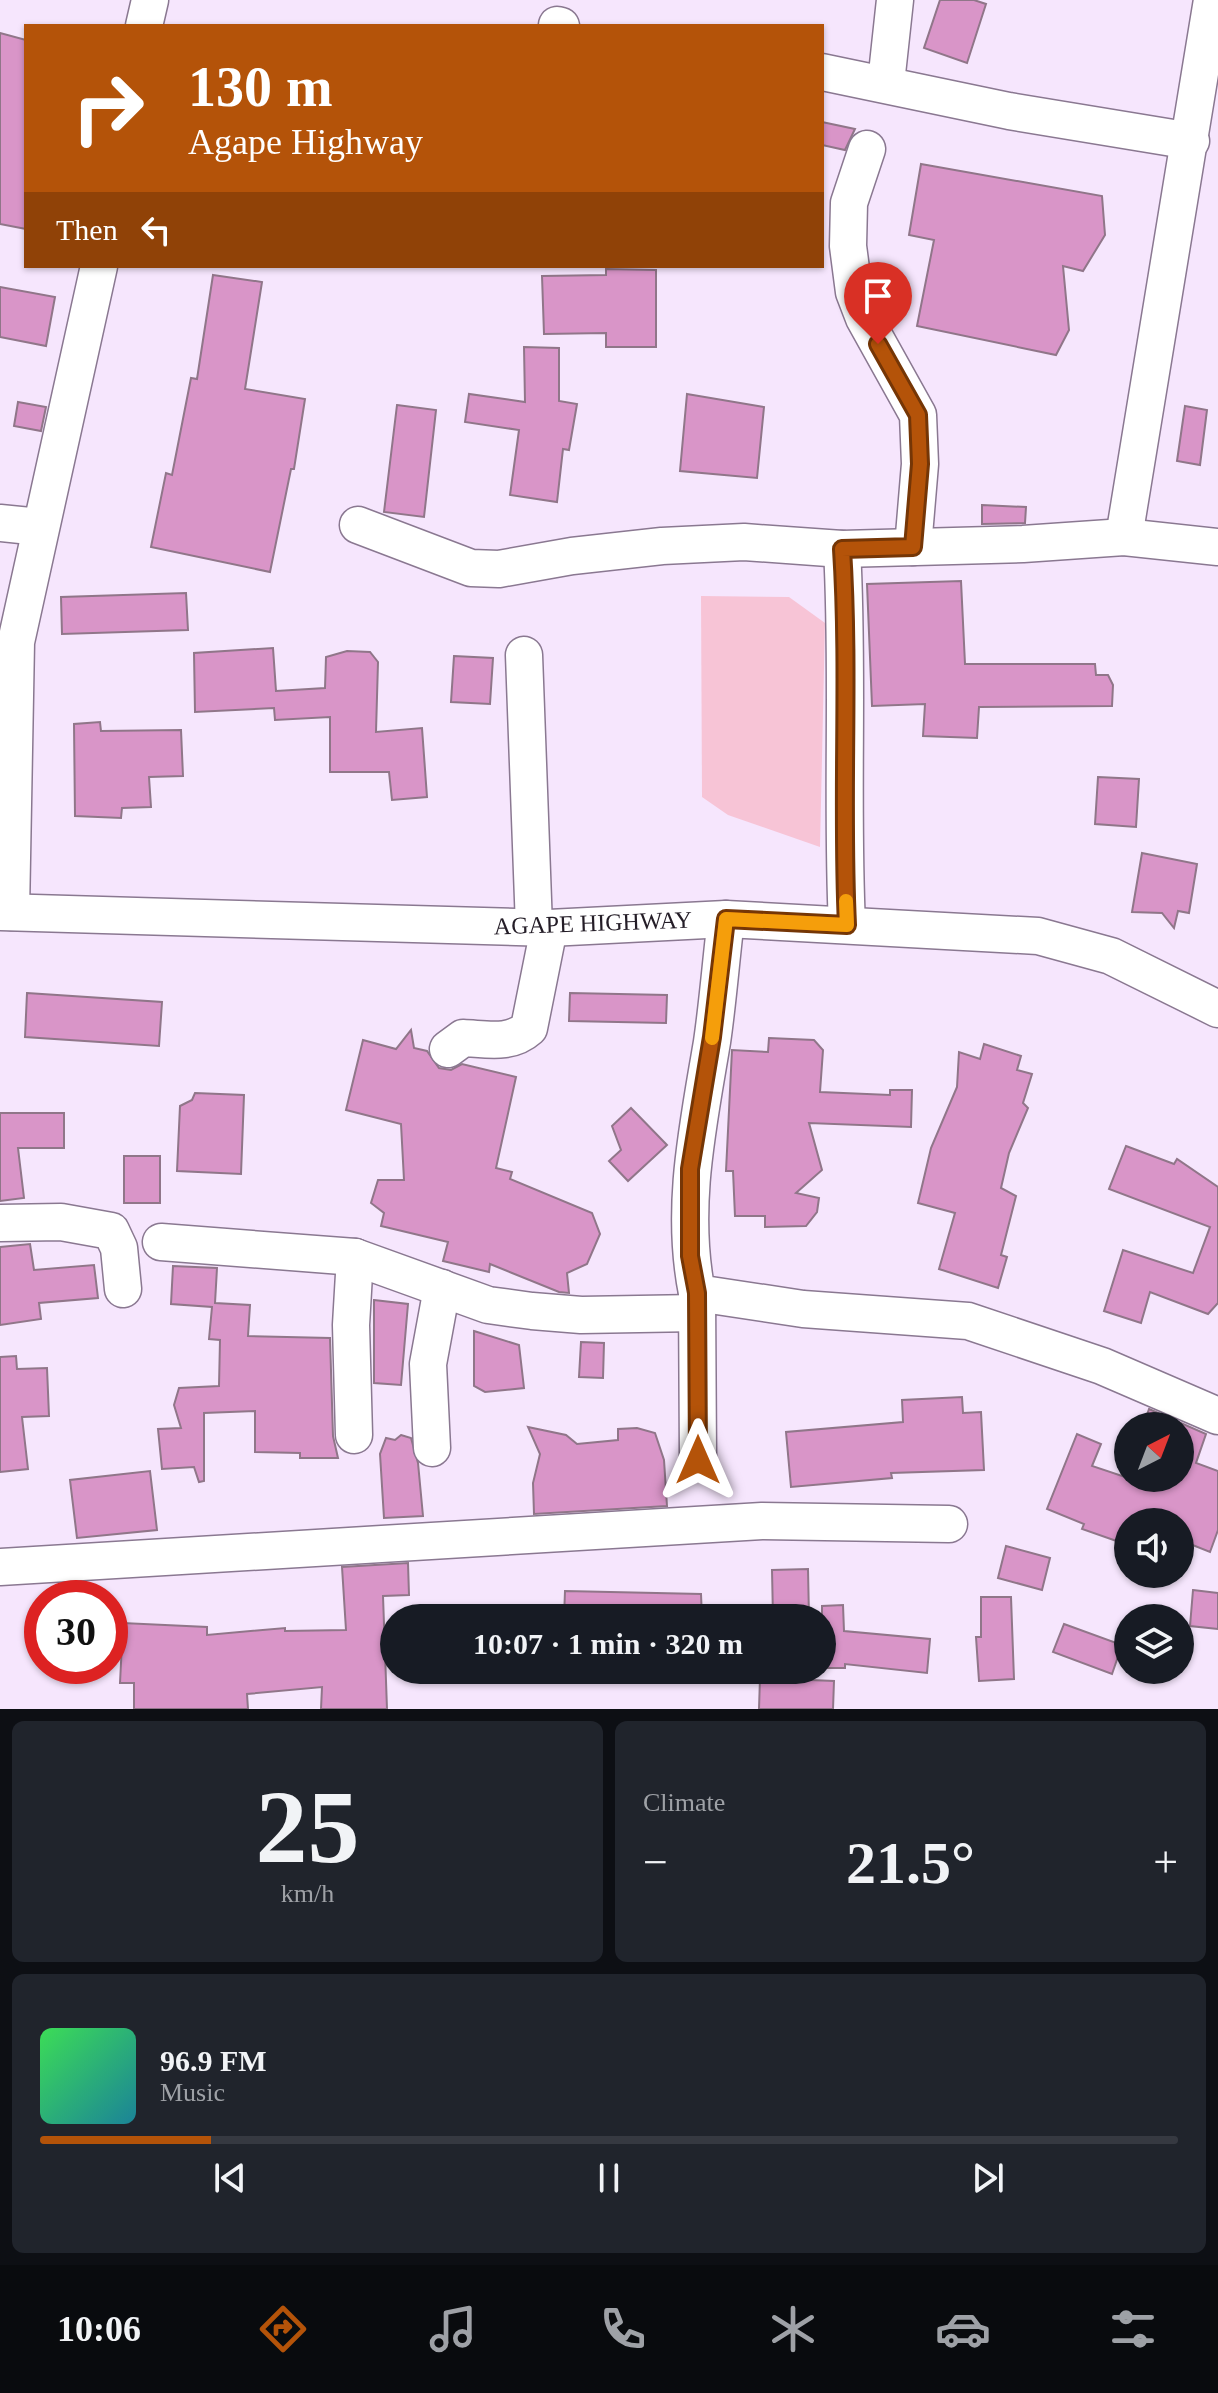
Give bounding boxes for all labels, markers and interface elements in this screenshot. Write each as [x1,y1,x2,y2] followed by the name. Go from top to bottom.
[56,56,160,160] icon: right
[188,56,333,118] text: 130 m
[188,122,423,162] text: Agape Highway
[134,208,178,252] icon: left
[56,213,118,246] text: Then
[844,262,912,344] pin
[856,274,900,318] icon: arrive
[493,907,693,939] street label: AGAPE HIGHWAY
[1114,1412,1194,1492] north arrow
[1114,1412,1194,1684] map controls
[656,1418,740,1502] position arrow
[1114,1508,1194,1588] button: sound
[24,1580,128,1684] speed limit sign: 30
[1114,1604,1194,1684] button: layers
[473,1627,743,1660] text: 10:07 · 1 min · 320 m
[256,1769,360,1884] text: 25
[643,1788,725,1817] text: Climate
[846,1830,975,1896] text: 21.5°
[643,1838,668,1887] text: −
[1153,1838,1178,1887] text: +
[281,1879,334,1908] text: km/h
[160,2044,267,2077] text: 96.9 FM
[160,2078,225,2107] text: Music
[208,2156,252,2200] icon: previous
[587,2156,631,2200] icon: pause
[966,2156,1010,2200] icon: next
[255,2301,311,2357] icon: directions
[425,2301,481,2357] icon: music
[595,2301,651,2357] icon: phone
[765,2301,821,2357] icon: climate
[935,2301,991,2357] icon: car
[1105,2301,1161,2357] icon: filters
[57,2309,141,2349] text: 10:06

